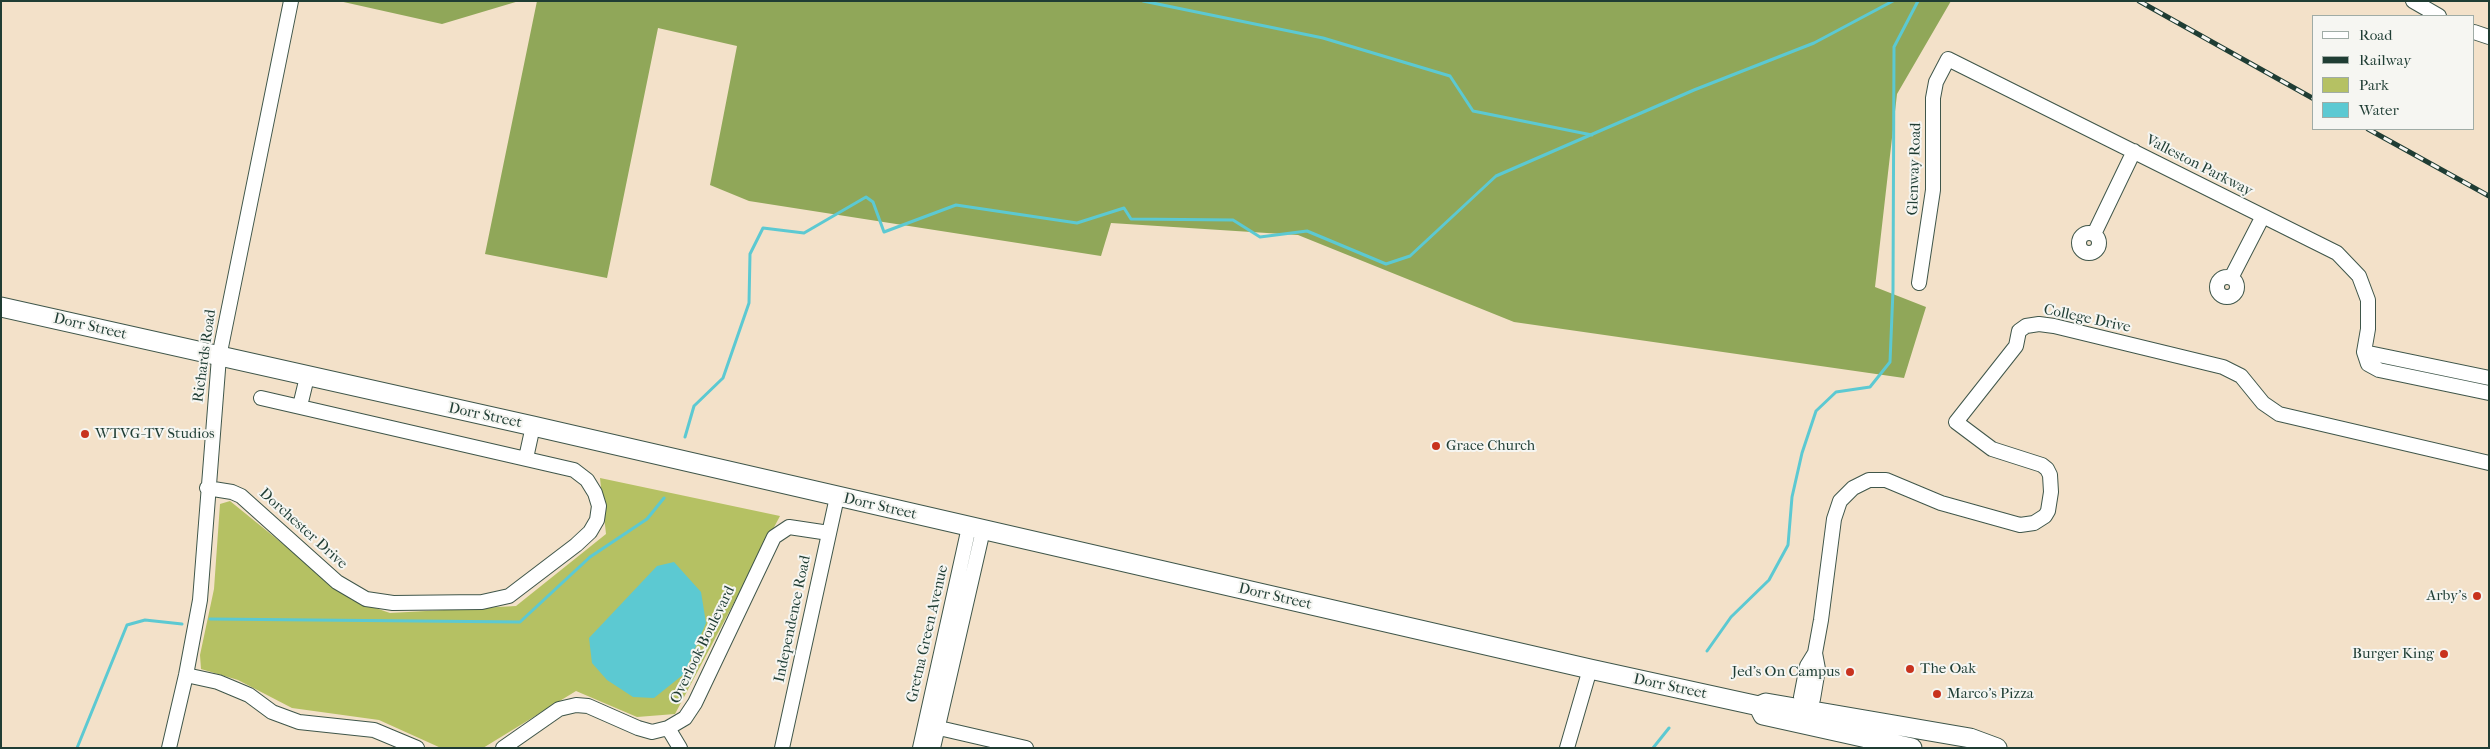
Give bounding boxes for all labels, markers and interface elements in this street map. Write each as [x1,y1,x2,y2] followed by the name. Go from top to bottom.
[2312,15,2475,130] legend
[2359,26,2392,44] text: Road
[2359,51,2411,69] text: Railway
[2359,76,2389,94] text: Park
[2359,101,2399,119] text: Water
[1904,122,1926,216] street label: Glenway Road
[2143,131,2255,201] street label: Valleston Parkway
[2042,301,2132,337] street label: College Drive
[190,308,220,404] street label: Richards Road
[52,310,128,344] street label: Dorr Street
[447,399,523,433] street label: Dorr Street
[95,425,215,443] place label: WTVG-TV Studios
[79,428,91,440] marker: WTVG-TV Studios
[1446,437,1535,455] place label: Grace Church
[1430,440,1442,452] marker: Grace Church
[255,485,351,573] street label: Dorchester Drive
[842,490,918,524] street label: Dorr Street
[771,554,815,684] street label: Independence Road
[903,563,953,705] street label: Gretna Green Avenue
[1237,580,1313,614] street label: Dorr Street
[667,583,739,707] street label: Overlook Boulevard
[2426,587,2467,605] place label: Arby's
[2471,590,2483,602] marker: Arby's
[2352,645,2434,663] place label: Burger King
[2438,648,2450,660] marker: Burger King
[1920,660,1976,678] place label: The Oak
[1732,663,1840,681] place label: Jed's On Campus
[1904,663,1916,675] marker: The Oak
[1844,666,1856,678] marker: Jed's On Campus
[1632,670,1708,704] street label: Dorr Street
[1947,685,2034,703] place label: Marco's Pizza
[1931,688,1943,700] marker: Marco's Pizza

